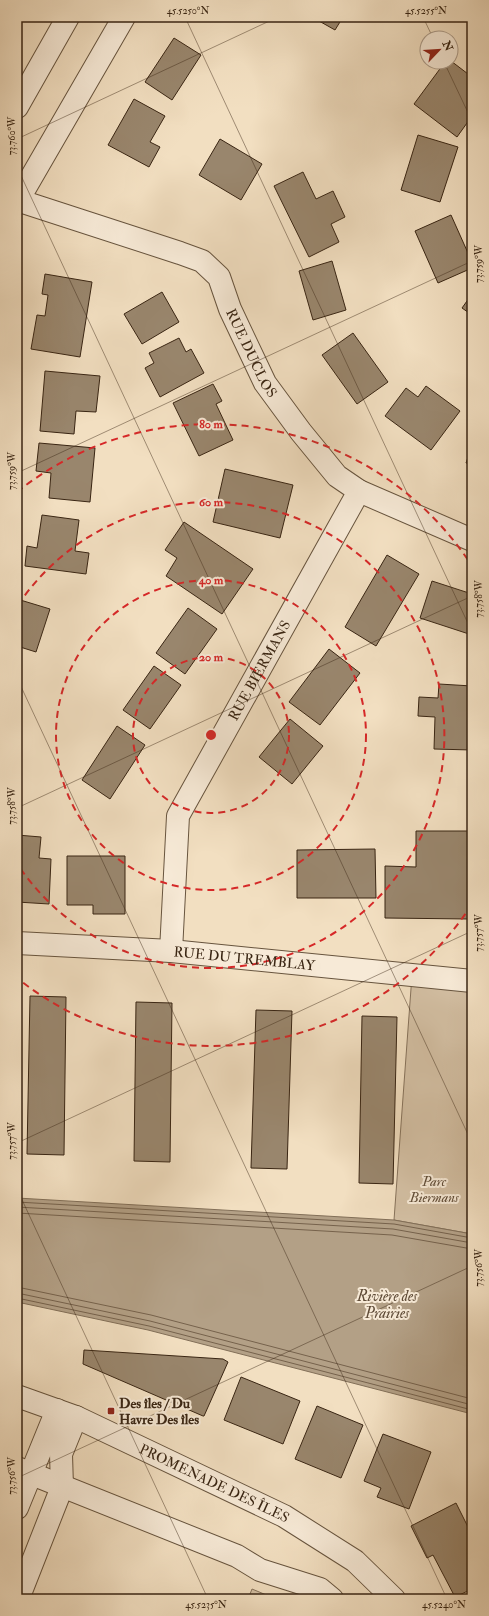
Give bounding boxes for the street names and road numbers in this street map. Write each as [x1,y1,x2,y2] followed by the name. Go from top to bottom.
[223,306,281,401] street label: RUE DUCLOS
[224,617,294,723] street label: RUE BIERMANS
[173,943,316,974] street label: RUE DU TREMBLAY
[137,1440,293,1526] street label: PROMENADE DES ÎLES

